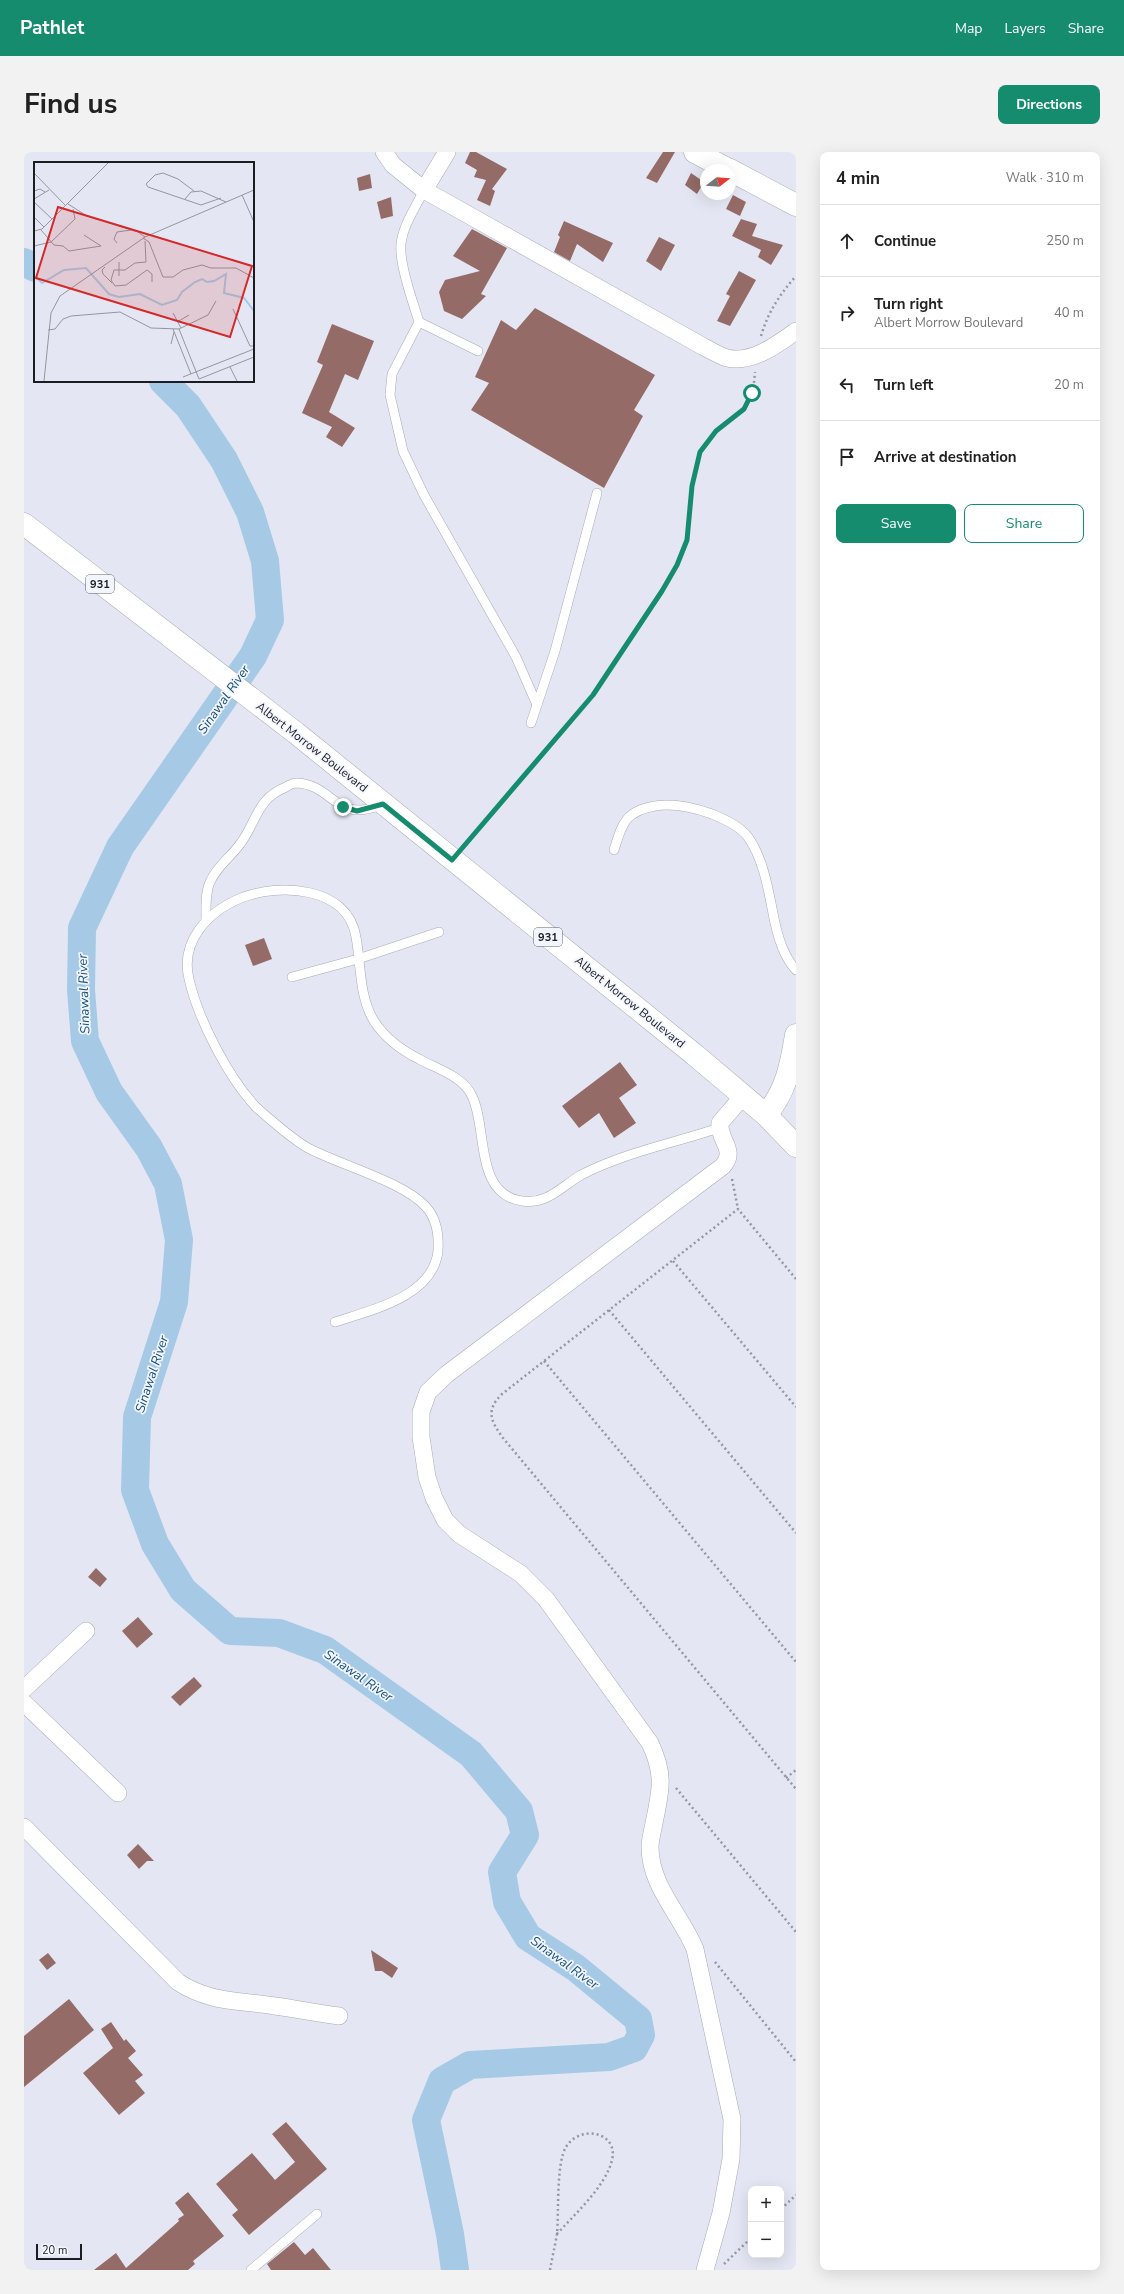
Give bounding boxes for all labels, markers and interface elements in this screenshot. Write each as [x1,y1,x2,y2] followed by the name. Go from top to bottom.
[20,15,84,41] text: Pathlet
[955,19,982,38] text: Map
[1004,19,1046,38] text: Layers
[1068,19,1104,38] text: Share
[24,85,118,123] text: Find us
[998,85,1100,124] button: Directions
[34,162,254,382] inset map
[700,164,736,200] north arrow
[836,167,880,190] text: 4 min
[1006,169,1084,187] text: Walk · 310 m
[836,230,858,252] icon: ahead
[874,231,936,251] text: Continue
[1046,232,1084,250] text: 250 m
[874,294,943,314] text: Turn right
[836,302,858,324] icon: right
[1054,304,1084,322] text: 40 m
[874,314,1023,332] text: Albert Morrow Boulevard
[836,374,858,396] icon: left
[874,375,933,395] text: Turn left
[1054,376,1084,394] text: 20 m
[743,384,761,402] route start
[836,446,858,468] icon: arrive
[874,447,1017,467] text: Arrive at destination
[836,504,956,543] button: Save
[964,504,1084,543] button: Share
[86,575,114,593] road number: 931
[194,661,254,738] water label: Sinawal River
[253,698,371,796] street label: Albert Morrow Boulevard
[334,798,352,816] route end
[534,928,562,946] road number: 931
[571,952,689,1052] street label: Albert Morrow Boulevard
[74,953,94,1034] water label: Sinawal River
[131,1333,173,1415] water label: Sinawal River
[320,1646,397,1706] water label: Sinawal River
[527,1932,602,1994] water label: Sinawal River
[748,2186,784,2258] map controls
[748,2186,784,2222] button: +
[748,2222,784,2258] button: −
[36,2242,82,2261] scale bar
[42,2243,67,2258] text: 20 m

